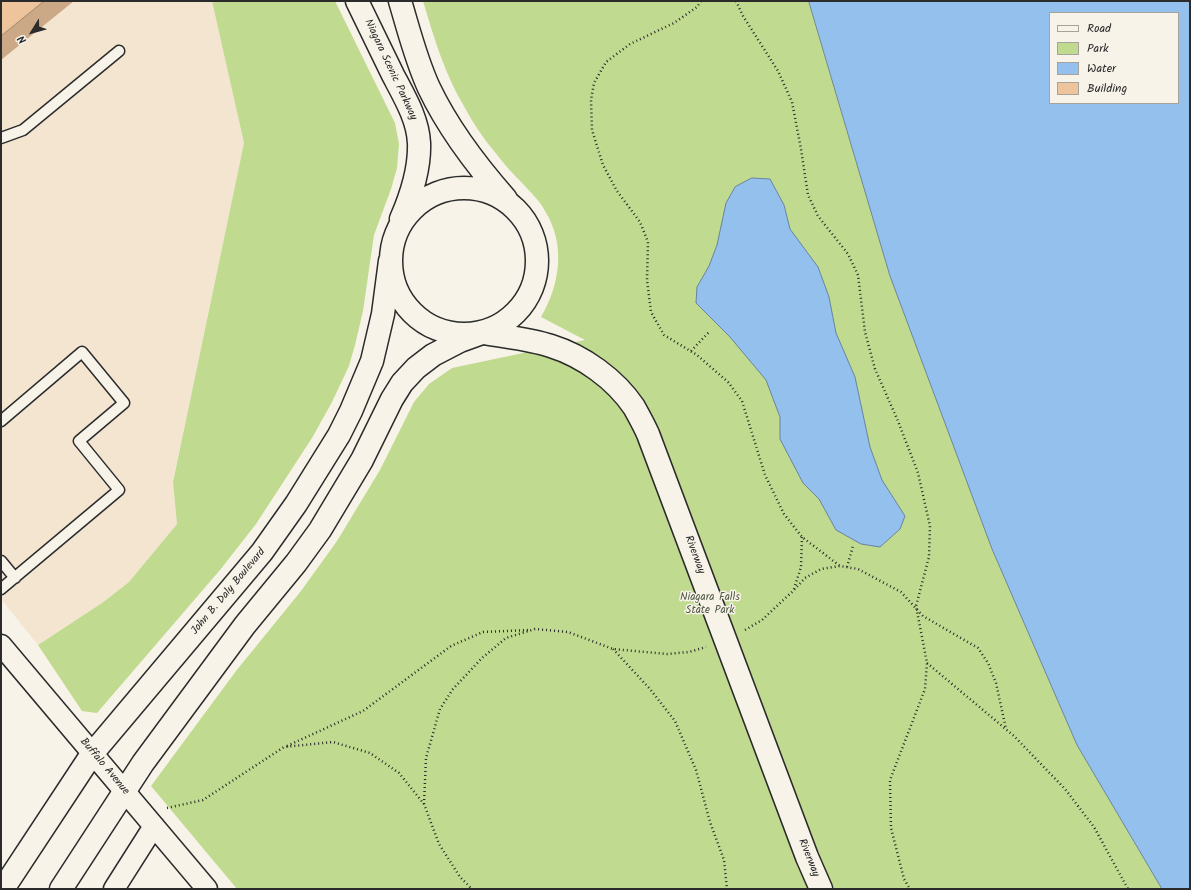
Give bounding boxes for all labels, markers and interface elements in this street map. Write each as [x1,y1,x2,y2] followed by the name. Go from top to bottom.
[12,12,52,52] north arrow
[1049,12,1179,104] legend
[361,17,419,123] street label: Niagara Scenic Parkway
[1087,19,1111,38] text: Road
[13,31,32,47] text: N
[1087,39,1109,58] text: Park
[1087,59,1116,78] text: Water
[1087,79,1127,98] text: Building
[681,534,707,576] street label: Riverway
[189,546,269,638] street label: John B. Daly Boulevard
[680,591,740,617] park label: Niagara Falls State Park
[76,736,132,798] street label: Buffalo Avenue
[794,837,822,879] street label: Riverway

